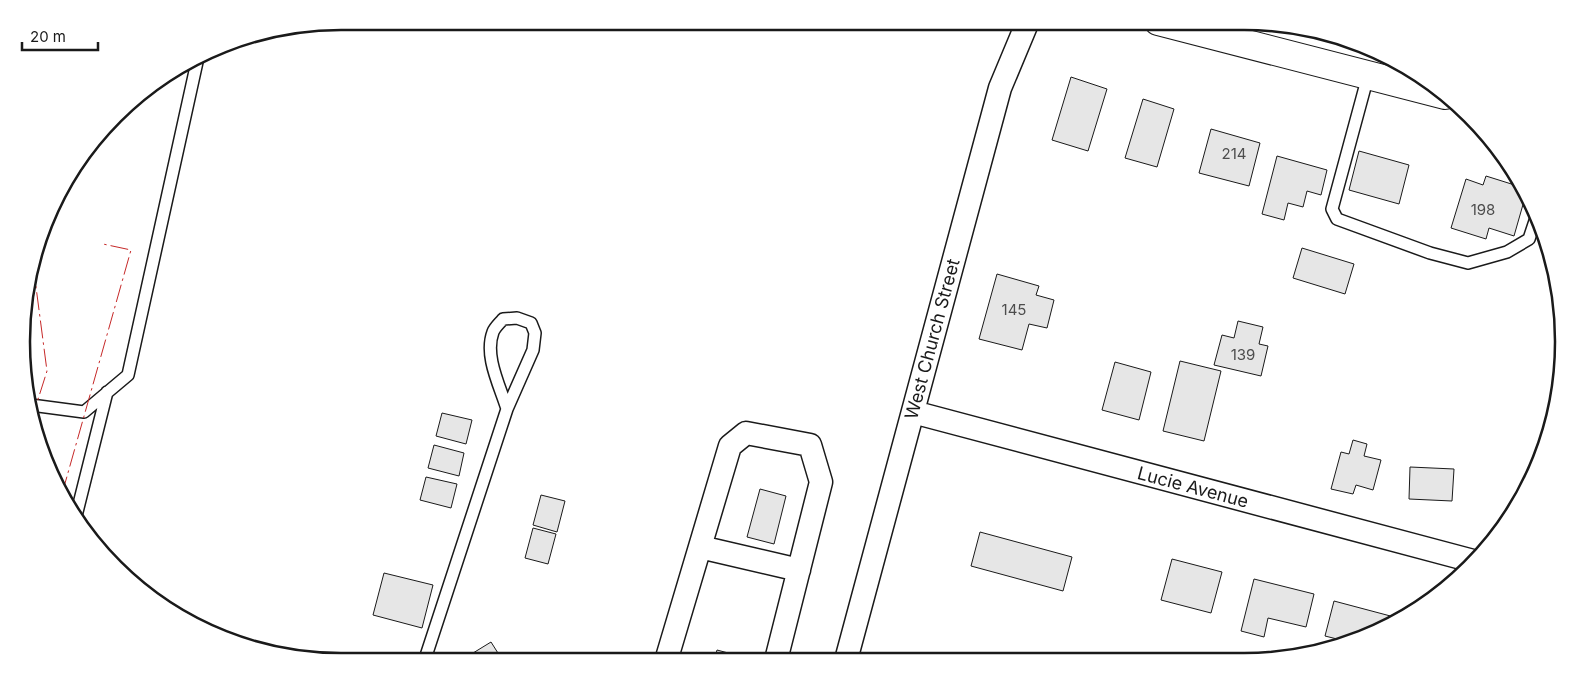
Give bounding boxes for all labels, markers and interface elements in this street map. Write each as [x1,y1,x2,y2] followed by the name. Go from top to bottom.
[22,20,99,52] scale bar
[30,27,66,46] text: 20 m
[1222,144,1246,163] house number: 214
[1471,200,1495,219] house number: 198
[900,256,964,422] street label: West Church Street
[1002,300,1026,319] house number: 145
[1231,345,1255,364] house number: 139
[1135,462,1251,512] street label: Lucie Avenue

